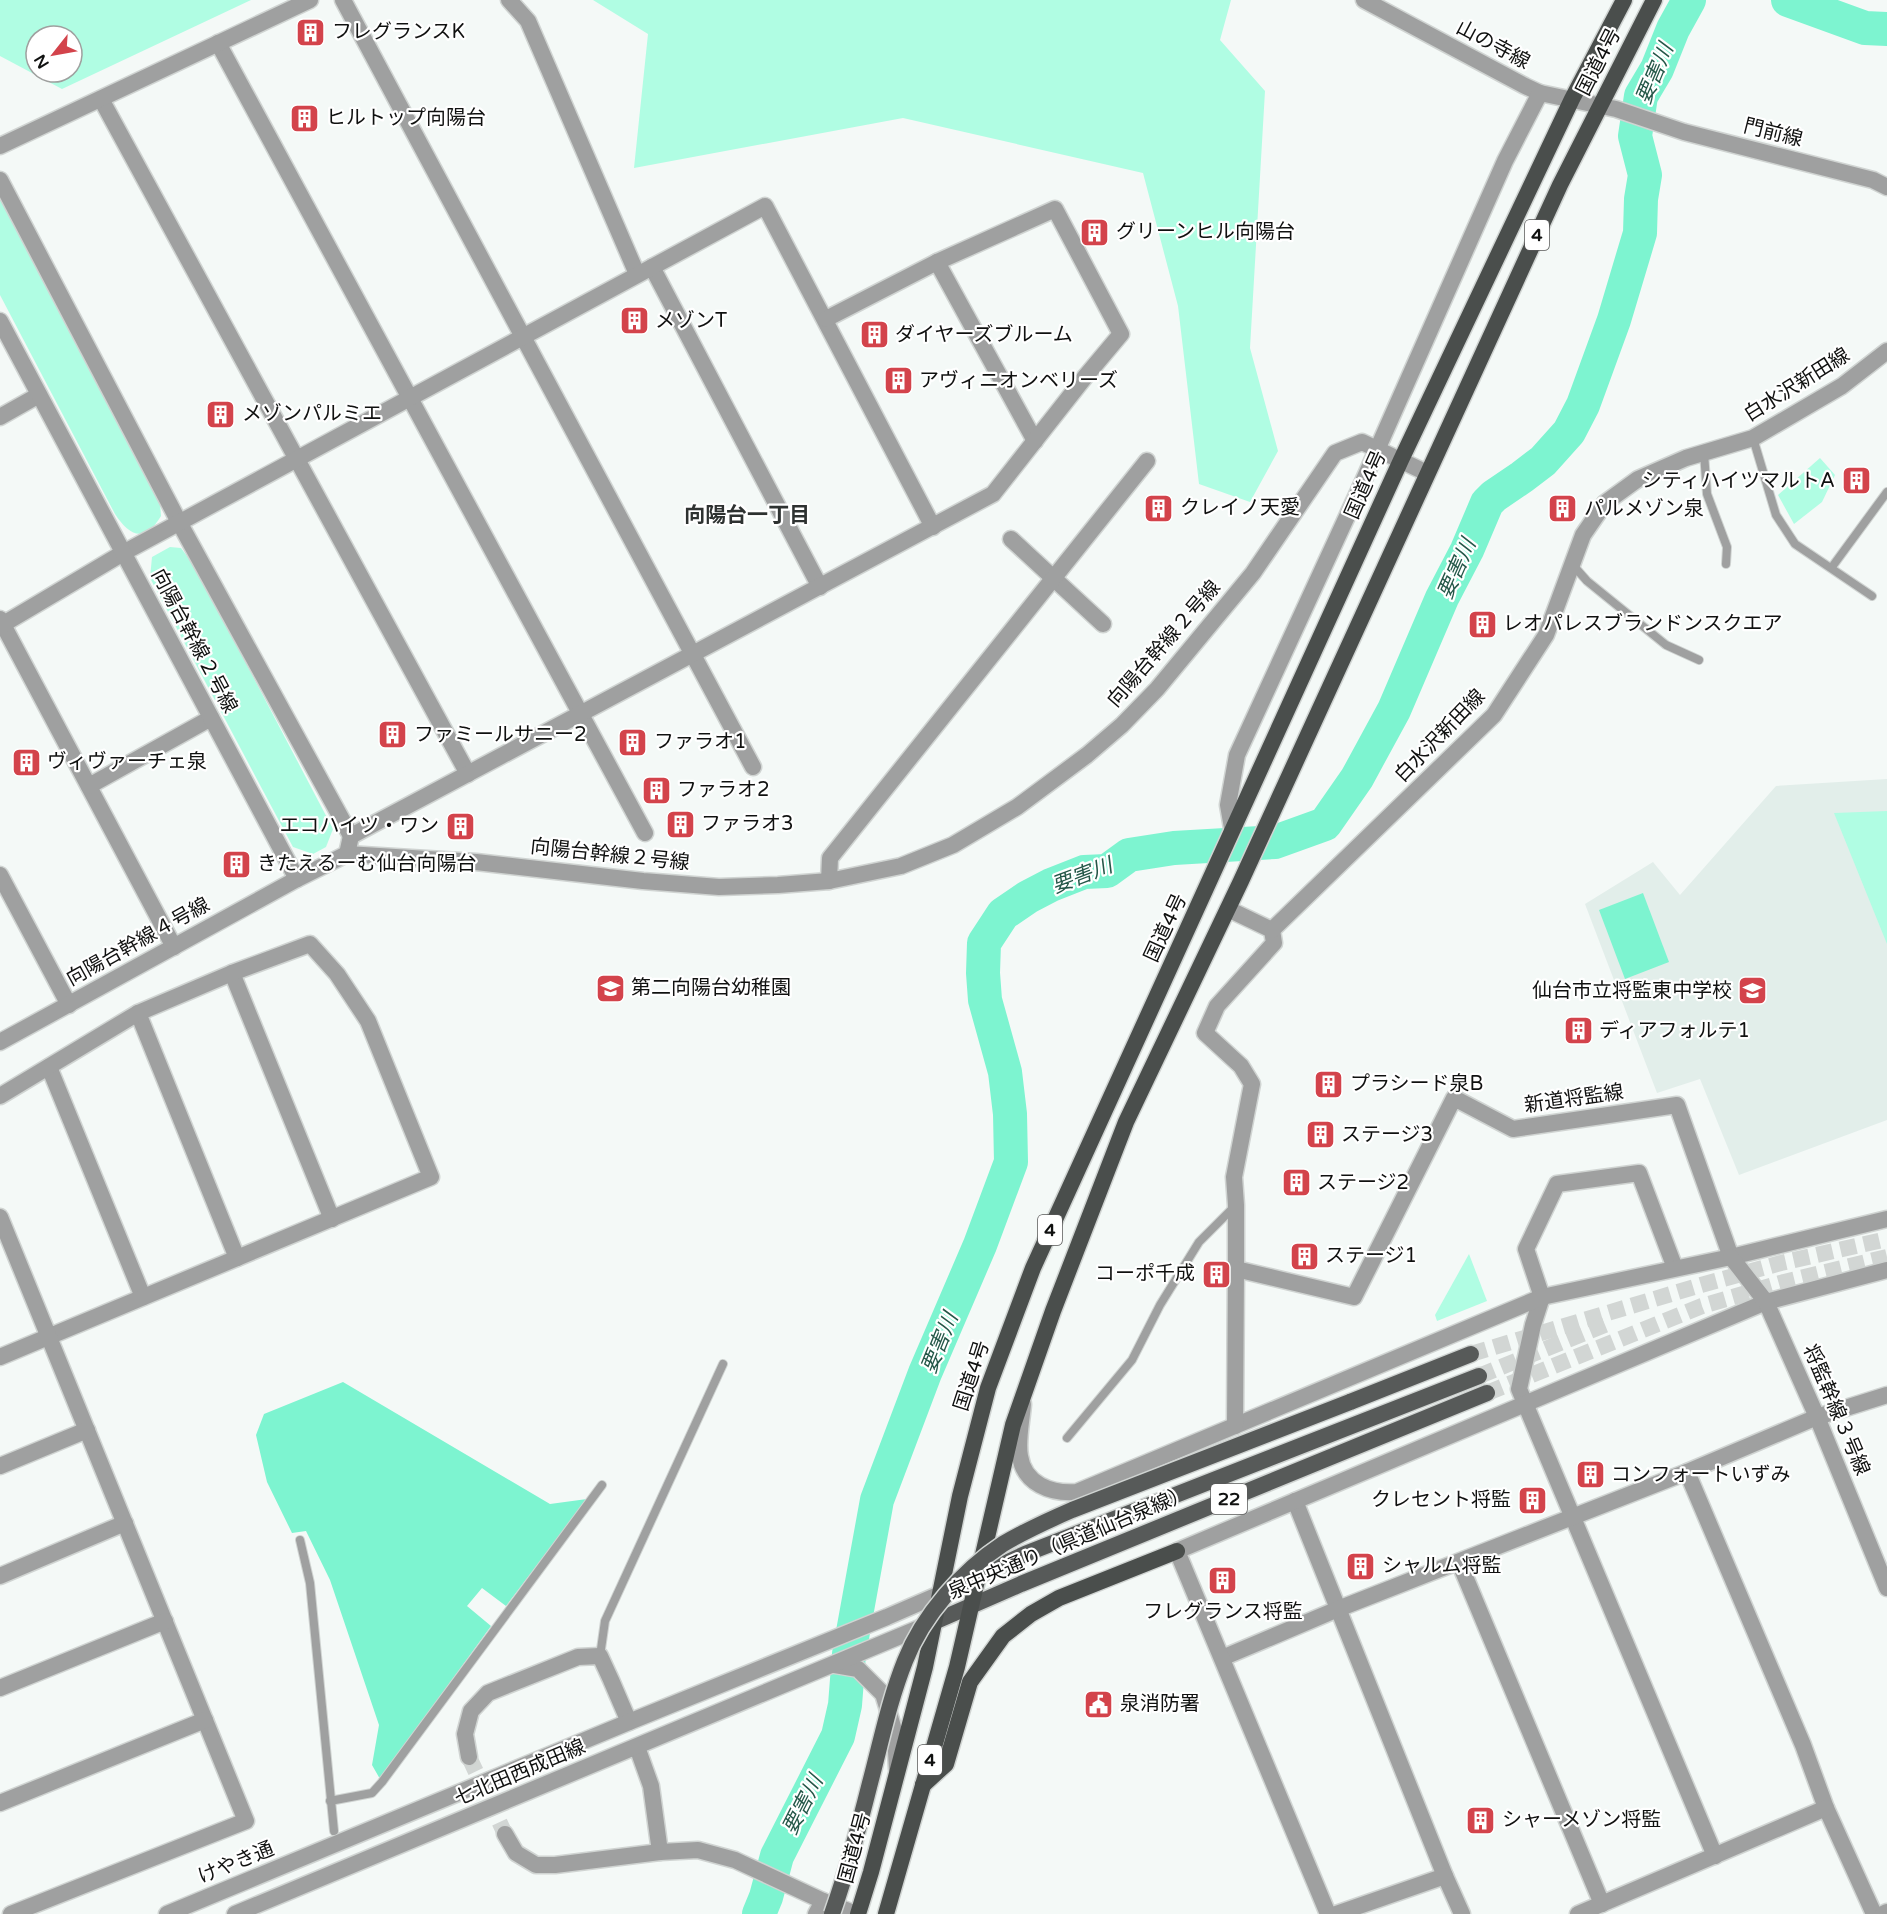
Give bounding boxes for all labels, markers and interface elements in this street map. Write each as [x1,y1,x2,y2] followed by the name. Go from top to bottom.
[295,16,327,48] building icon: フレグランスK
[1452,16,1534,74] street label: 山の寺線
[332,20,465,44] place label: フレグランスK
[24,24,84,84] north arrow
[1572,24,1626,100] street label: 国道4号
[1631,38,1680,108] water label: 要害川
[30,51,54,72] text: N
[289,102,321,134] building icon: ヒルトップ向陽台
[326,106,486,130] place label: ヒルトップ向陽台
[1741,114,1805,152] street label: 門前線
[1079,216,1111,248] building icon: グリーンヒル向陽台
[1116,220,1295,244] place label: グリーンヒル向陽台
[1525,220,1549,250] road number: 4
[618,305,650,337] building icon: メゾンT
[655,309,727,333] place label: メゾンT
[858,319,890,351] building icon: ダイヤーズブルーム
[895,323,1073,347] place label: ダイヤーズブルーム
[1740,343,1854,427] street label: 白水沢新田線
[882,365,914,397] building icon: アヴィニオンベリーズ
[919,369,1118,393] place label: アヴィニオンベリーズ
[205,398,237,430] building icon: メゾンパルミエ
[242,402,382,426] place label: メゾンパルミエ
[1340,447,1392,523] street label: 国道4号
[1840,465,1872,497] building icon: シティハイツマルトA
[1642,469,1835,493] place label: シティハイツマルトA
[1143,492,1175,524] building icon: クレイノ天愛
[1547,493,1579,525] building icon: パルメゾン泉
[1180,496,1300,520] place label: クレイノ天愛
[1584,497,1704,521] place label: パルメゾン泉
[684,503,810,528] district label: 向陽台一丁目
[1433,533,1482,603] water label: 要害川
[146,565,242,717] street label: 向陽台幹線２号線
[1102,576,1226,712] street label: 向陽台幹線２号線
[1466,608,1498,640] building icon: レオパレスブランドンスクエア
[1503,612,1783,636] place label: レオパレスブランドンスクエア
[1390,685,1490,787] street label: 白水沢新田線
[377,719,409,751] building icon: ファミールサニー2
[414,723,587,747] place label: ファミールサニー2
[617,726,649,758] building icon: ファラオ1
[654,730,747,754] place label: ファラオ1
[10,746,42,778] building icon: ヴィヴァーチェ泉
[47,750,207,774] place label: ヴィヴァーチェ泉
[640,774,672,806] building icon: ファラオ2
[677,778,770,802] place label: ファラオ2
[664,808,696,840] building icon: ファラオ3
[444,810,476,842] building icon: エコハイツ・ワン
[701,812,794,836] place label: ファラオ3
[279,814,439,838] place label: エコハイツ・ワン
[529,835,691,875] street label: 向陽台幹線２号線
[220,848,252,880] building icon: きたえるーむ仙台向陽台
[257,852,476,876] place label: きたえるーむ仙台向陽台
[1048,852,1118,899] water label: 要害川
[1140,890,1192,966] street label: 国道4号
[62,893,214,991] street label: 向陽台幹線４号線
[594,972,626,1004] school or university icon: 第二向陽台幼稚園
[1737,975,1769,1007] school or university icon: 仙台市立将監東中学校
[631,976,791,1000] place label: 第二向陽台幼稚園
[1532,979,1732,1003] place label: 仙台市立将監東中学校
[1562,1015,1594,1047] building icon: ディアフォルテ1
[1599,1019,1750,1043] place label: ディアフォルテ1
[1313,1068,1345,1100] building icon: プラシード泉B
[1350,1072,1483,1096] place label: プラシード泉B
[1523,1080,1625,1118] street label: 新道将監線
[1304,1119,1336,1151] building icon: ステージ3
[1341,1123,1433,1147] place label: ステージ3
[1280,1167,1312,1199] building icon: ステージ2
[1317,1171,1409,1195] place label: ステージ2
[1038,1215,1062,1245] road number: 4
[1288,1240,1320,1272] building icon: ステージ1
[1325,1244,1417,1268] place label: ステージ1
[1200,1258,1232,1290] building icon: コーポ千成
[1095,1262,1195,1286] place label: コーポ千成
[917,1307,964,1377] water label: 要害川
[949,1338,995,1414] street label: 国道4号
[1798,1341,1874,1479] street label: 将監幹線３号線
[1574,1459,1606,1491] building icon: コンフォートいずみ
[1611,1463,1790,1487] place label: コンフォートいずみ
[945,1481,1193,1605] street label: 泉中央通り（県道仙台泉線）
[1211,1484,1247,1514] road number: 22
[1516,1484,1548,1516] building icon: クレセント将監
[1371,1488,1511,1512] place label: クレセント将監
[1345,1550,1377,1582] building icon: シャルム将監
[1382,1554,1502,1578] place label: シャルム将監
[1207,1565,1239,1597] building icon: フレグランス将監
[1143,1600,1303,1624] place label: フレグランス将監
[1083,1688,1115,1720] public building icon: 泉消防署
[1120,1692,1200,1716] place label: 泉消防署
[451,1735,589,1811] street label: 七北田西成田線
[918,1745,942,1775] road number: 4
[778,1769,829,1839] water label: 要害川
[1465,1804,1497,1836] building icon: シャーメゾン将監
[1502,1808,1661,1832] place label: シャーメゾン将監
[834,1810,876,1886] street label: 国道4号
[194,1837,278,1889] street label: けやき通

